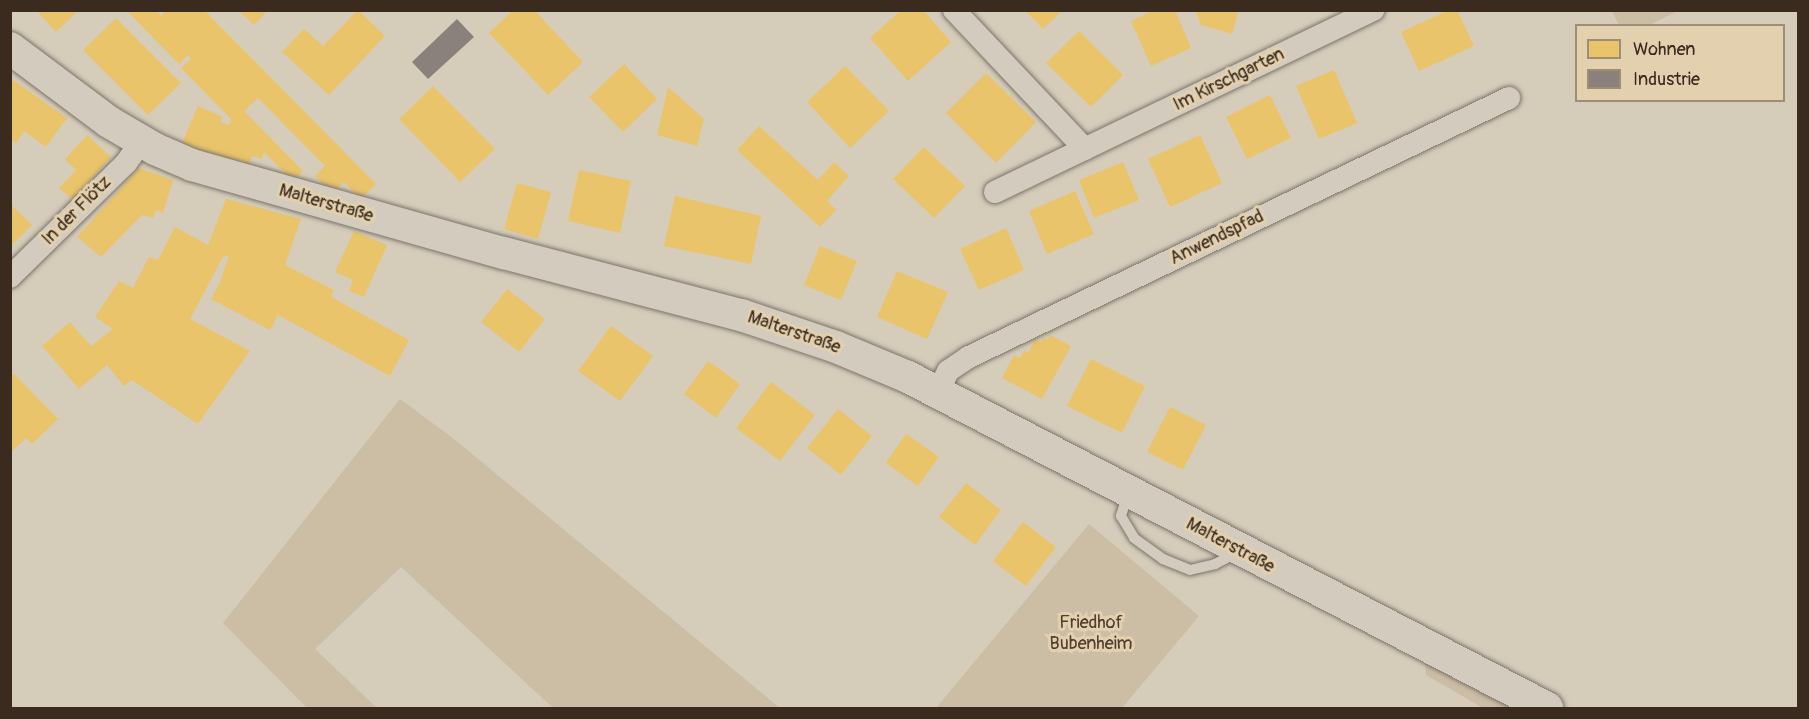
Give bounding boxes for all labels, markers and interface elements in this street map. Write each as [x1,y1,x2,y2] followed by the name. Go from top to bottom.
[1575,24,1785,102] legend
[1633,38,1695,61] text: Wohnen
[1170,44,1288,116] street label: Im Kirschgarten
[1633,68,1700,91] text: Industrie
[38,172,116,250] street label: In der Flötz
[276,180,376,228] street label: Malterstraße
[1166,206,1268,270] street label: Anwendspfad
[745,307,843,359] street label: Malterstraße
[1182,514,1278,578] street label: Malterstraße
[1050,613,1132,656] park label: Friedhof Bubenheim

